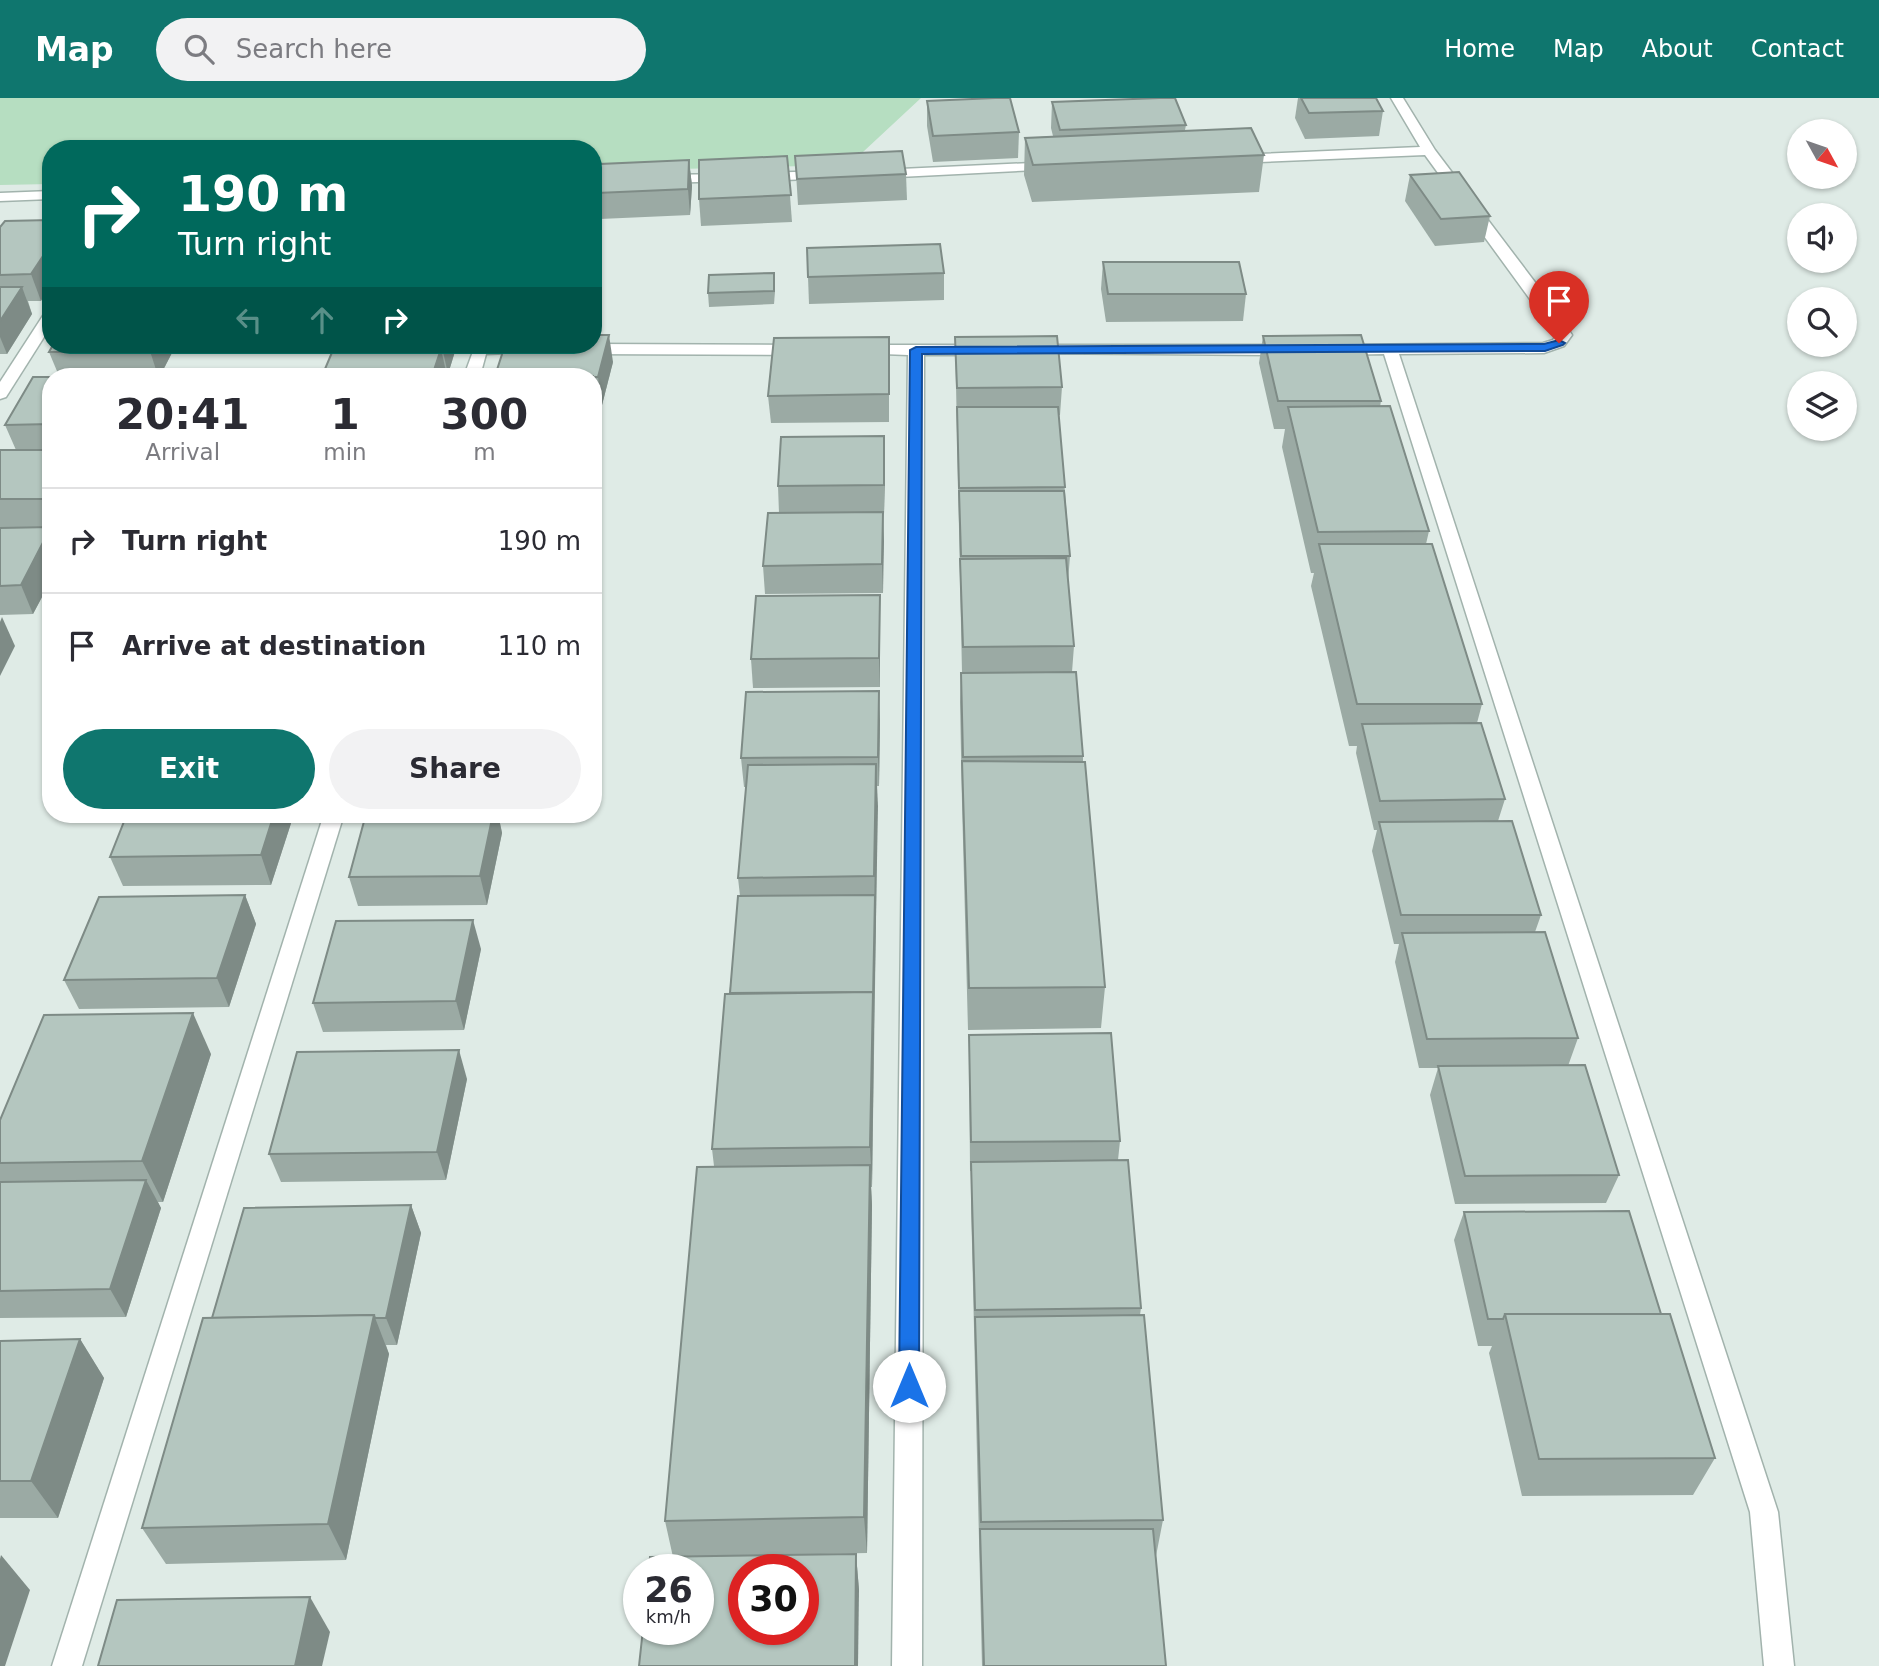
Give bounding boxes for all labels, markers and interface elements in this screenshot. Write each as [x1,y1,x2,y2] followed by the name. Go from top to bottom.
[156,18,646,81] search box
[35,30,114,69] text: Map
[180,30,218,68] icon: search
[236,34,392,64] text: Search here
[1444,35,1515,63] text: Home
[1553,35,1604,63] text: Map
[1642,35,1713,63] text: About
[1751,35,1844,63] text: Contact
[1787,119,1857,189] north arrow
[1787,119,1857,441] map controls
[178,166,348,223] text: 190 m
[63,168,154,259] icon: right
[1787,203,1857,273] button: sound
[178,225,331,263] text: Turn right
[1529,271,1589,343] pin
[1540,282,1578,320] icon: arrive
[1787,287,1857,357] button: search
[230,301,268,339] icon: left
[303,301,341,339] icon: ahead
[376,301,414,339] icon: right
[1787,371,1857,441] button: layers
[116,390,250,439] text: 20:41
[330,390,360,439] text: 1
[441,390,528,439] text: 300
[145,439,220,465] text: Arrival
[323,439,367,465] text: min
[473,439,496,465] text: m
[63,522,101,560] icon: right
[122,526,267,556] text: Turn right
[498,526,581,556] text: 190 m
[63,627,101,665] icon: arrive
[122,631,426,661] text: Arrive at destination
[498,631,581,661] text: 110 m
[63,729,315,809] button: Exit
[329,729,581,809] button: Share
[872,1349,946,1423] position arrow
[728,1554,819,1645] speed limit sign: 30
[644,1570,693,1610] text: 26
[646,1606,691,1627] text: km/h

